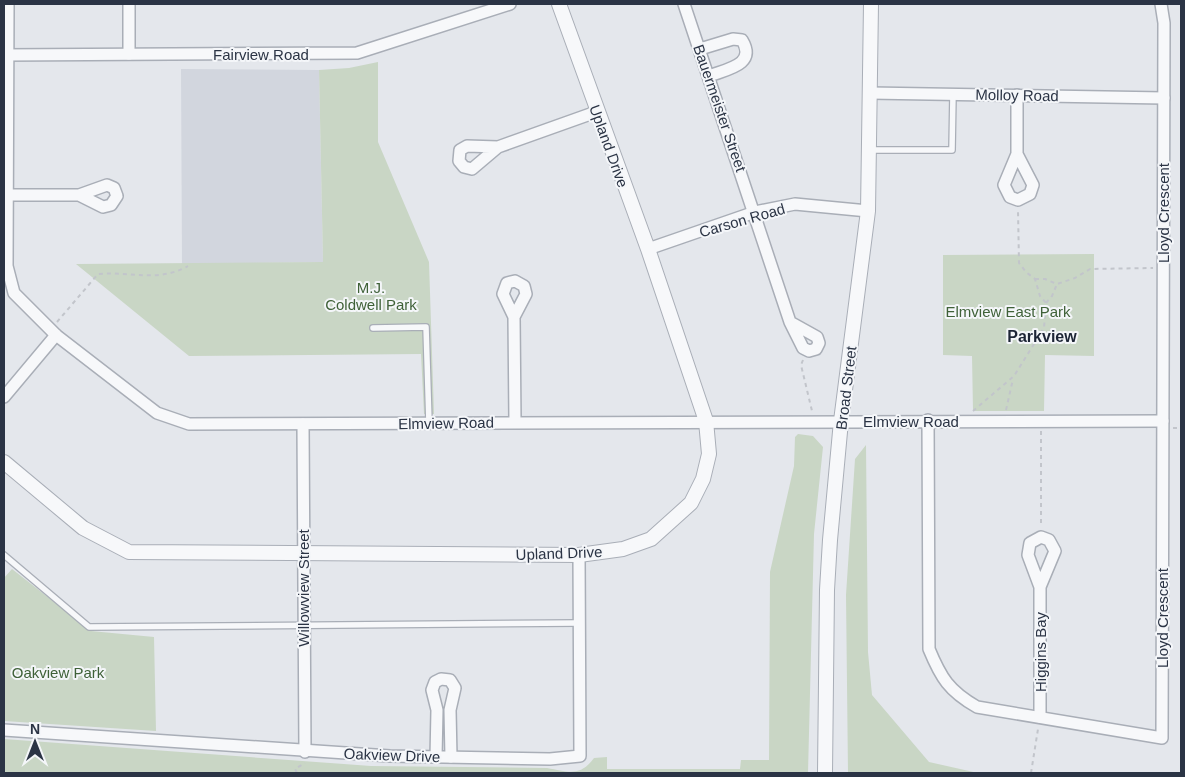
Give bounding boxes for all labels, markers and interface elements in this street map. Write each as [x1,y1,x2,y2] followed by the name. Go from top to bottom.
[690,42,750,175] street label: Bauermeister Street
[213,46,309,63] street label: Fairview Road
[975,86,1059,104] street label: Molloy Road
[586,102,632,190] street label: Upland Drive
[1155,162,1172,263] street label: Lloyd Crescent
[697,200,787,240] street label: Carson Road
[325,279,417,313] park label: M.J. Coldwell Park
[945,303,1071,320] park label: Elmview East Park
[1007,328,1077,345] district label: Parkview
[832,344,860,431] street label: Broad Street
[863,413,959,430] street label: Elmview Road
[398,414,494,432] street label: Elmview Road
[295,528,312,647] street label: Willowview Street
[515,543,603,563] street label: Upland Drive
[1154,567,1171,668] street label: Lloyd Crescent
[1032,611,1049,692] street label: Higgins Bay
[12,664,105,681] park label: Oakview Park
[10,717,60,767] north arrow
[30,721,40,737] text: N
[343,745,441,765] street label: Oakview Drive

